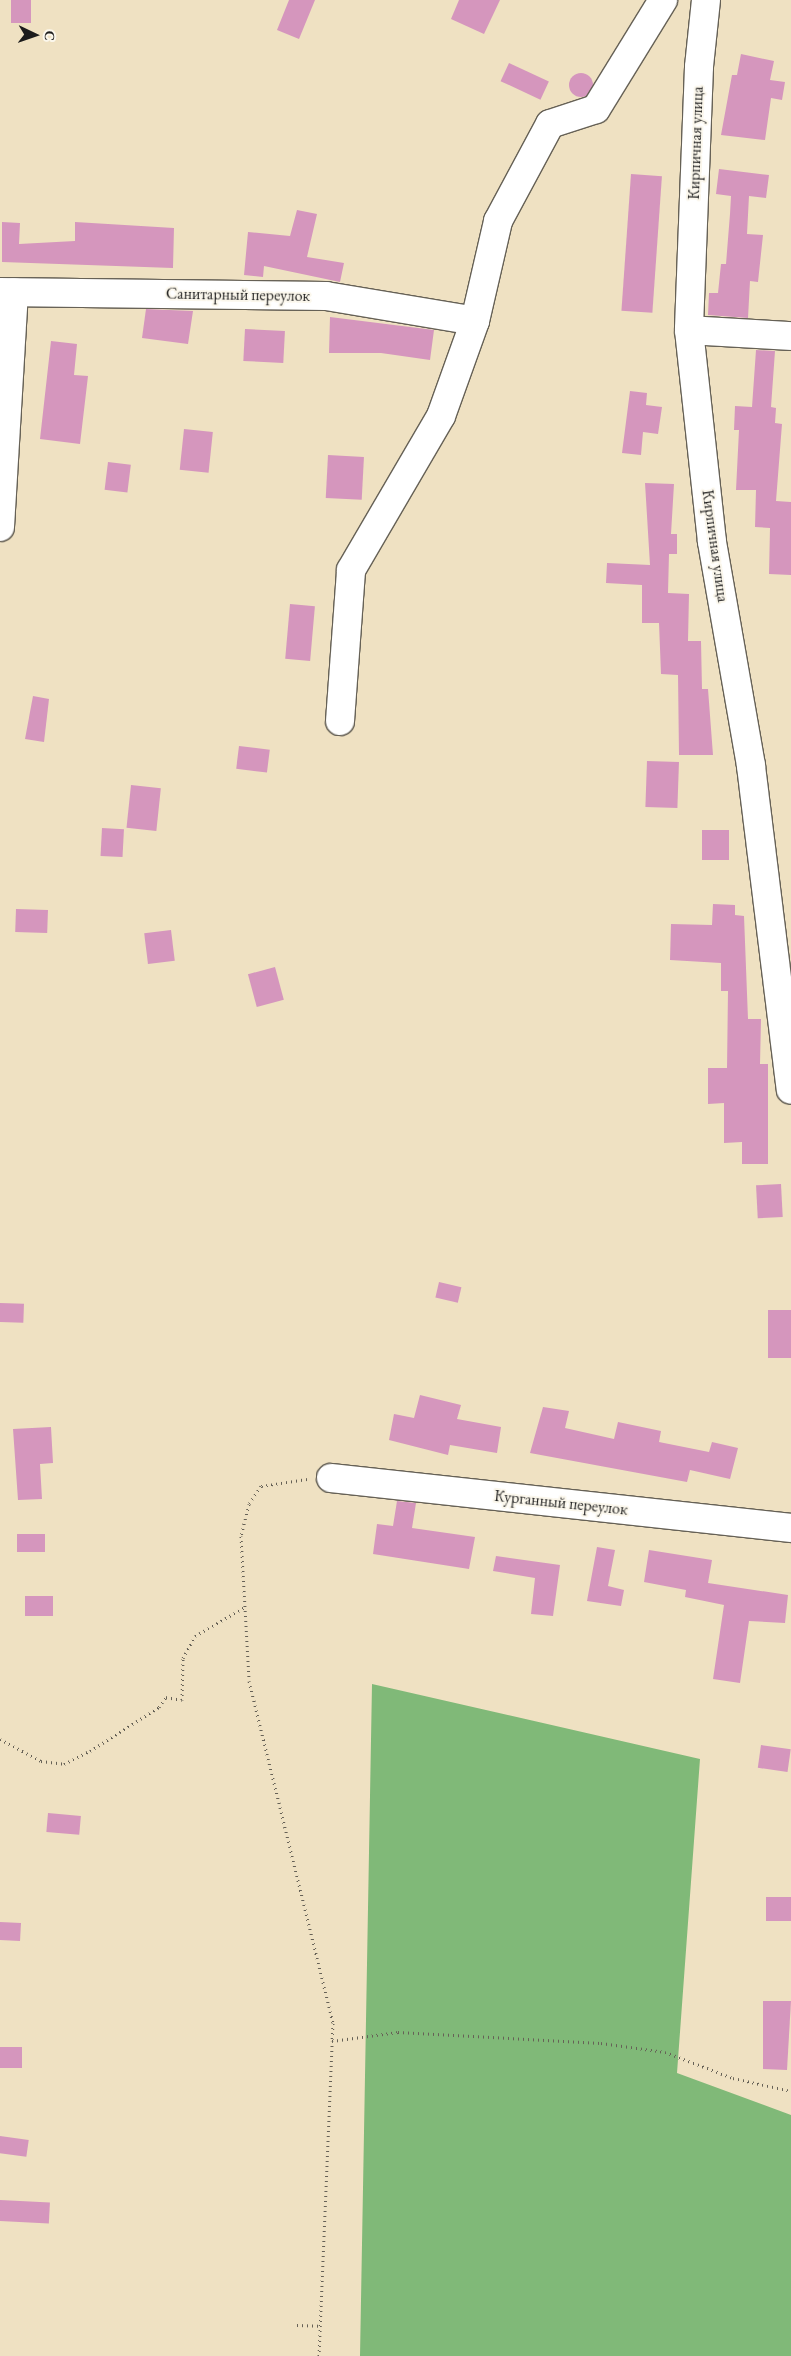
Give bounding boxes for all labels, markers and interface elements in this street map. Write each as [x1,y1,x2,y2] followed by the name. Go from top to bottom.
[10,10,60,60] north arrow
[41,30,59,41] text: С
[684,86,708,200] street label: Кирпичная улица
[166,284,310,306] street label: Санитарный переулок
[698,489,732,603] street label: Кирпичная улица
[493,1486,629,1520] street label: Курганный переулок

